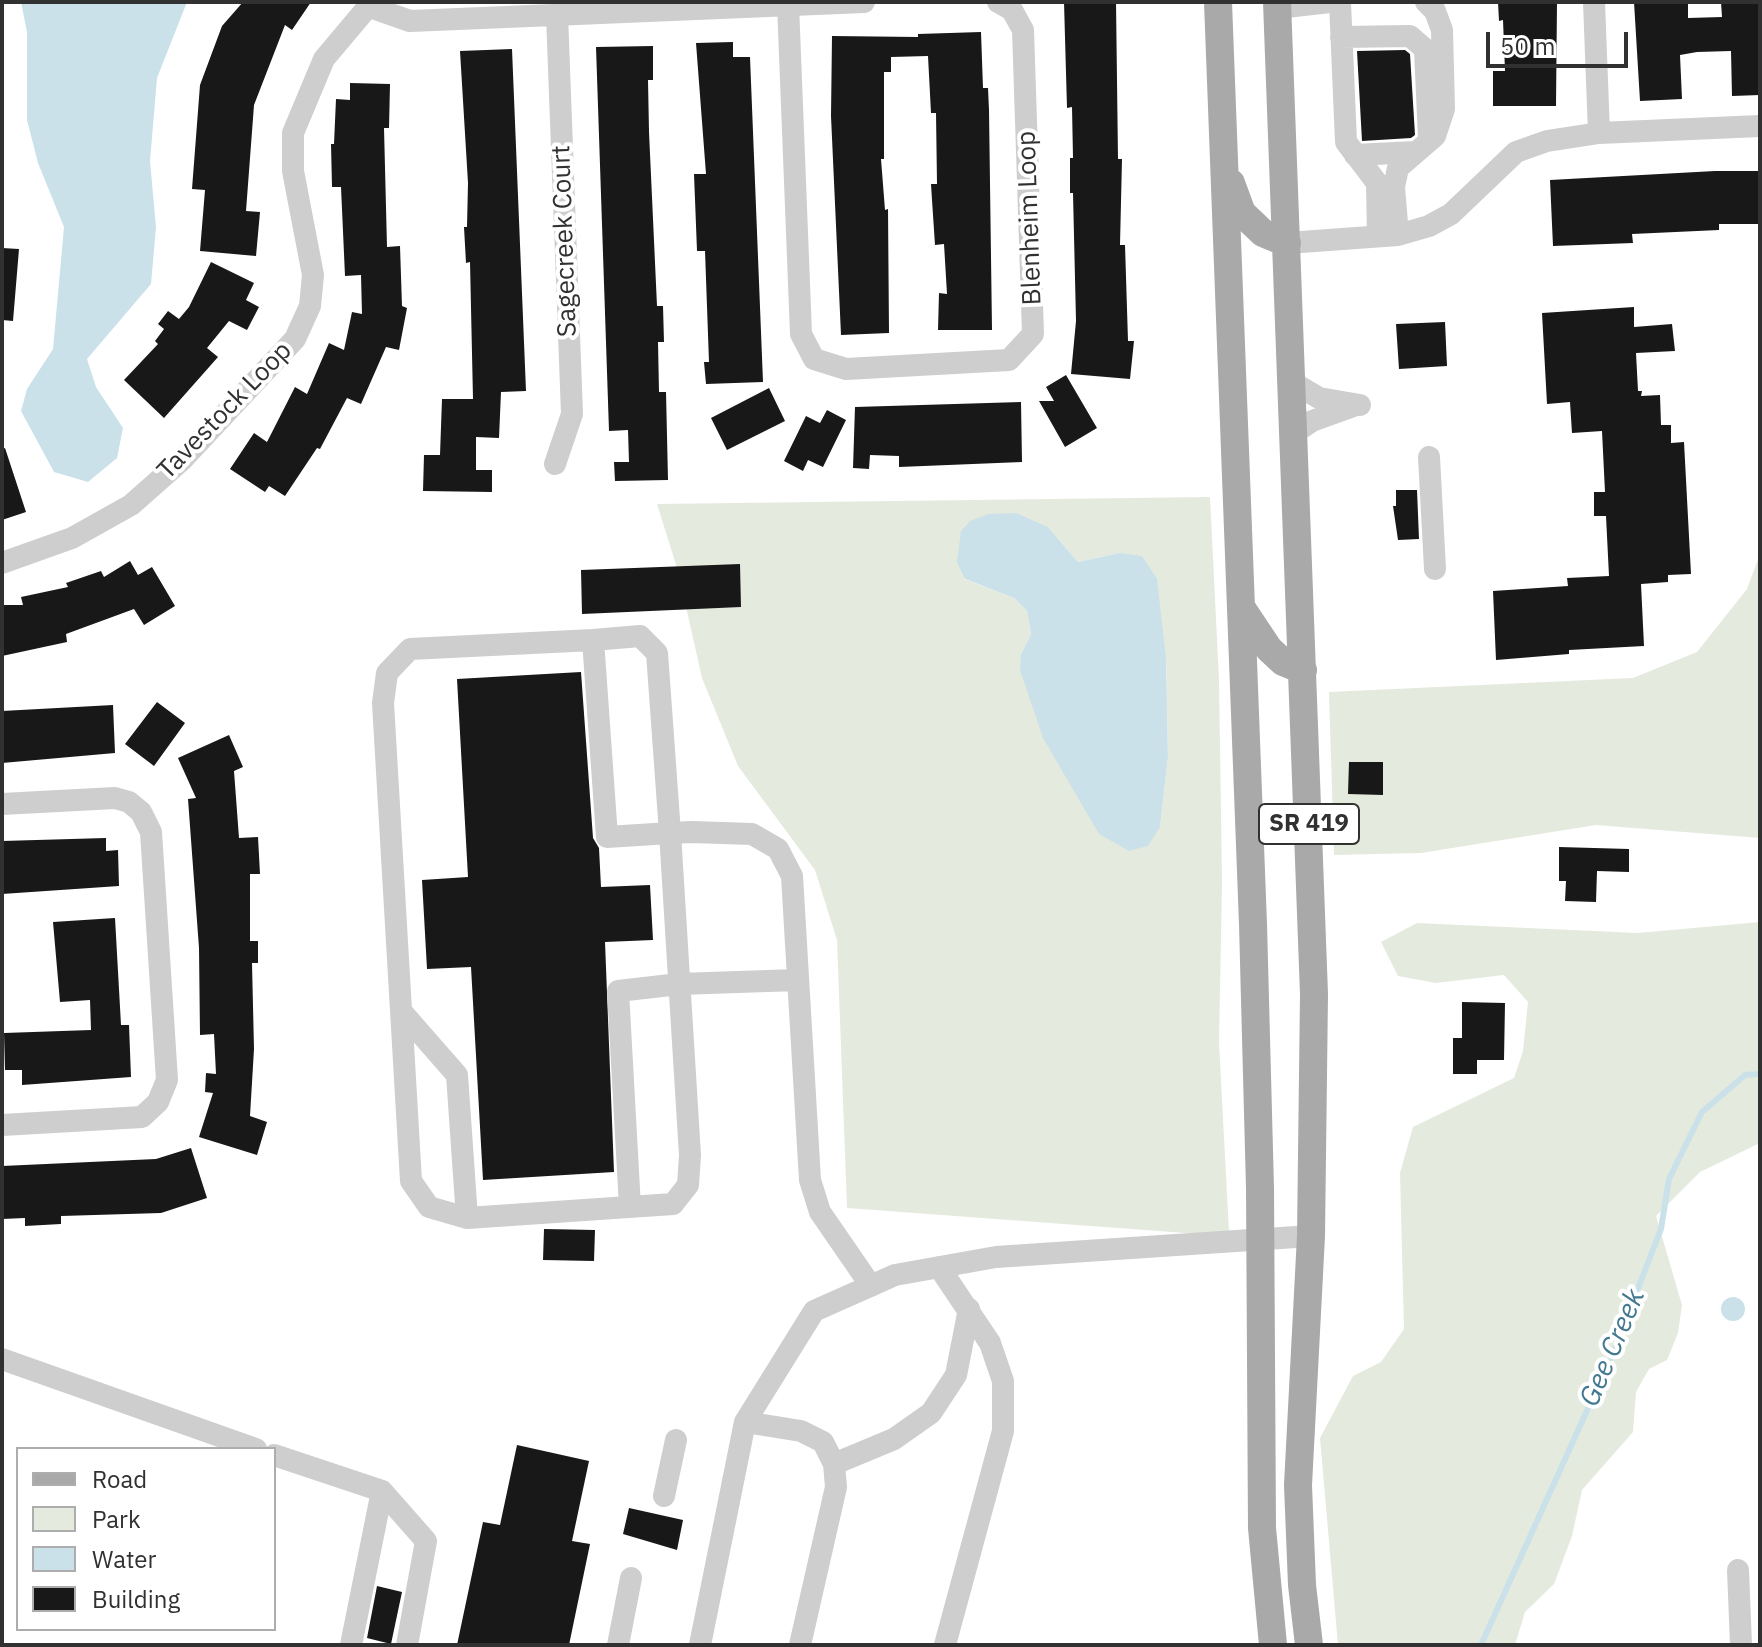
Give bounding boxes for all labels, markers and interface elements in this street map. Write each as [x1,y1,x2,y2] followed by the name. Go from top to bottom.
[1490,16,1632,66] scale bar
[1500,30,1555,62] text: 50 m
[1011,130,1049,306] street label: Blenheim Loop
[546,145,584,337] street label: Sagecreek Court
[151,336,299,486] street label: Tavestock Loop
[1259,804,1359,844] road number: SR 419
[1573,1284,1653,1412] water label: Gee Creek
[16,1447,276,1631] legend
[92,1463,147,1495] text: Road
[92,1503,141,1535] text: Park
[92,1543,156,1575] text: Water
[92,1583,180,1615] text: Building

